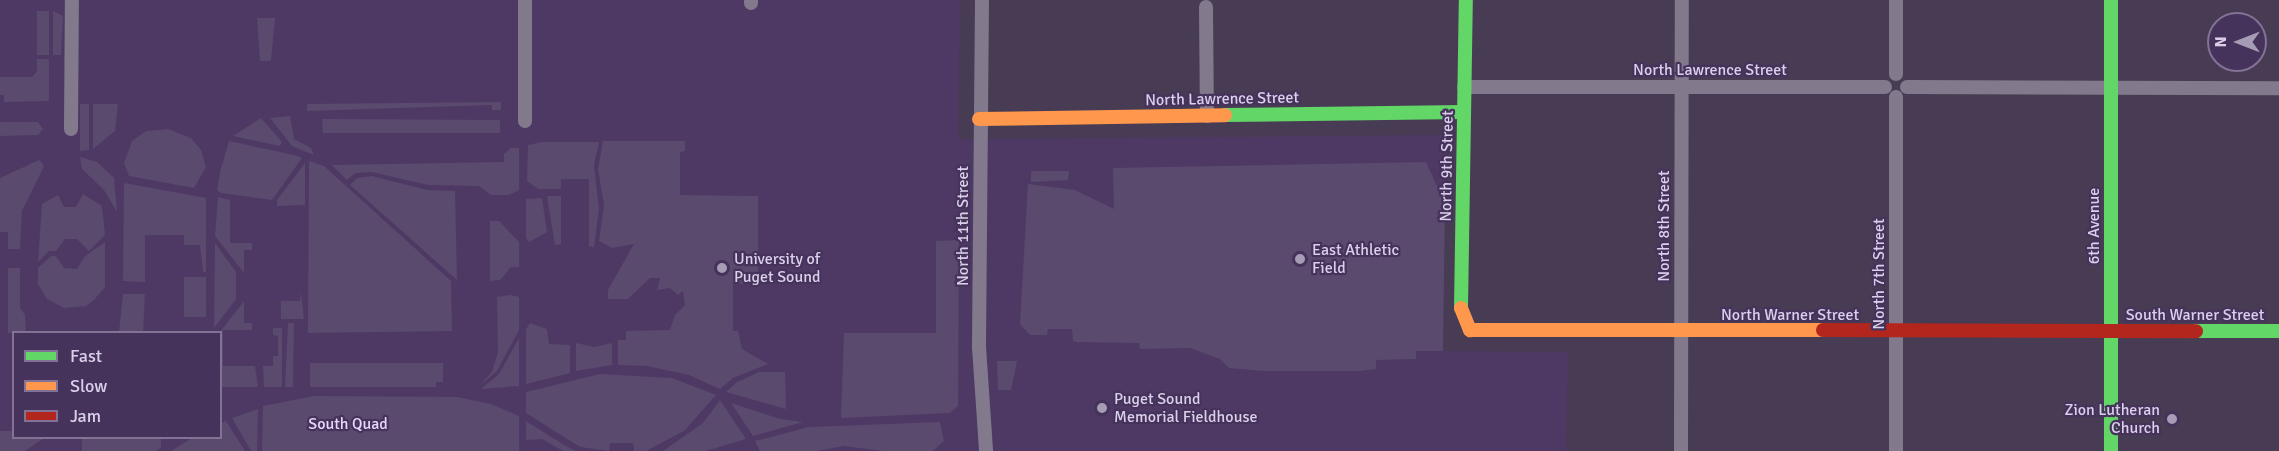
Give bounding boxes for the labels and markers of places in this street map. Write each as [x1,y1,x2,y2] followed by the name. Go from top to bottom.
[1312,240,1399,278] place label: East Athletic Field
[734,249,820,287] place label: University of Puget Sound
[1293,252,1307,266] marker: East Athletic Field
[715,261,729,275] marker: University of Puget Sound
[1114,389,1257,427] place label: Puget Sound Memorial Fieldhouse
[2064,400,2160,438] place label: Zion Lutheran Church
[1095,401,1109,415] marker: Puget Sound Memorial Fieldhouse
[2165,412,2179,426] marker: Zion Lutheran Church

